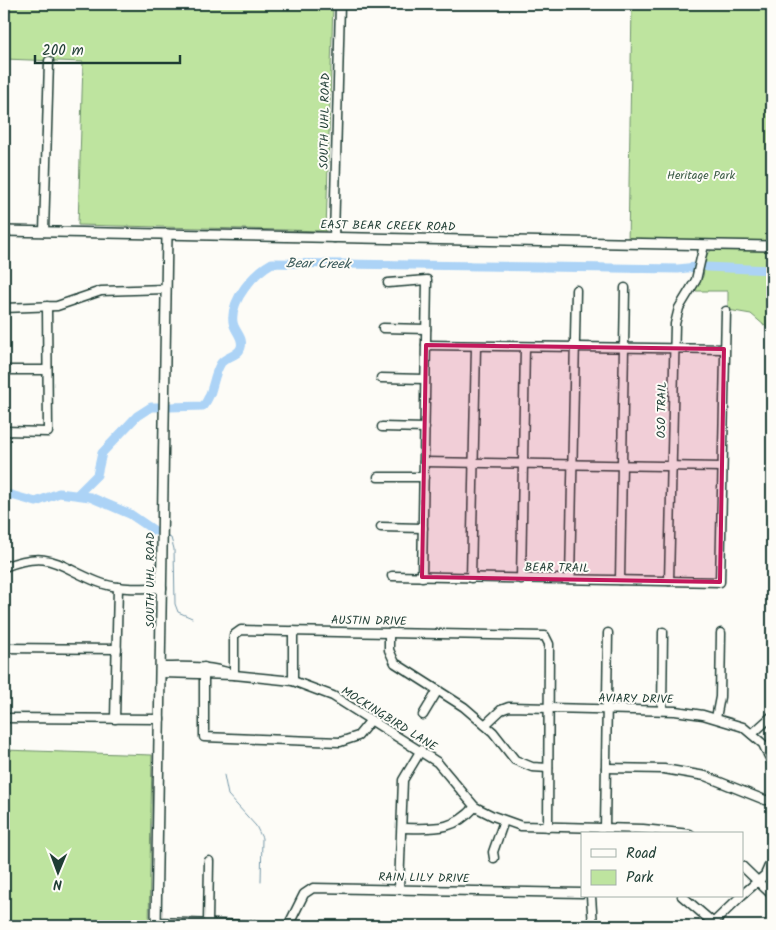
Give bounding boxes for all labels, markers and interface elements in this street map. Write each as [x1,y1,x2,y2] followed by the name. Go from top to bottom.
[35,32,180,64] scale bar
[42,39,84,63] text: 200 m
[315,73,335,169] street label: SOUTH UHL ROAD
[667,166,735,185] park label: Heritage Park
[320,215,456,237] street label: EAST BEAR CREEK ROAD
[286,252,353,276] water label: Bear Creek
[652,381,672,439] street label: OSO TRAIL
[141,532,160,628] street label: SOUTH UHL ROAD
[524,558,590,578] street label: BEAR TRAIL
[331,611,408,631] street label: AUSTIN DRIVE
[337,682,442,757] street label: MOCKINGBIRD LANE
[598,689,675,709] street label: AVIARY DRIVE
[581,832,744,898] legend
[626,842,657,866] text: Road
[32,848,82,898] north arrow
[626,866,654,890] text: Park
[378,868,471,888] street label: RAIN LILY DRIVE
[53,873,62,895] text: N

